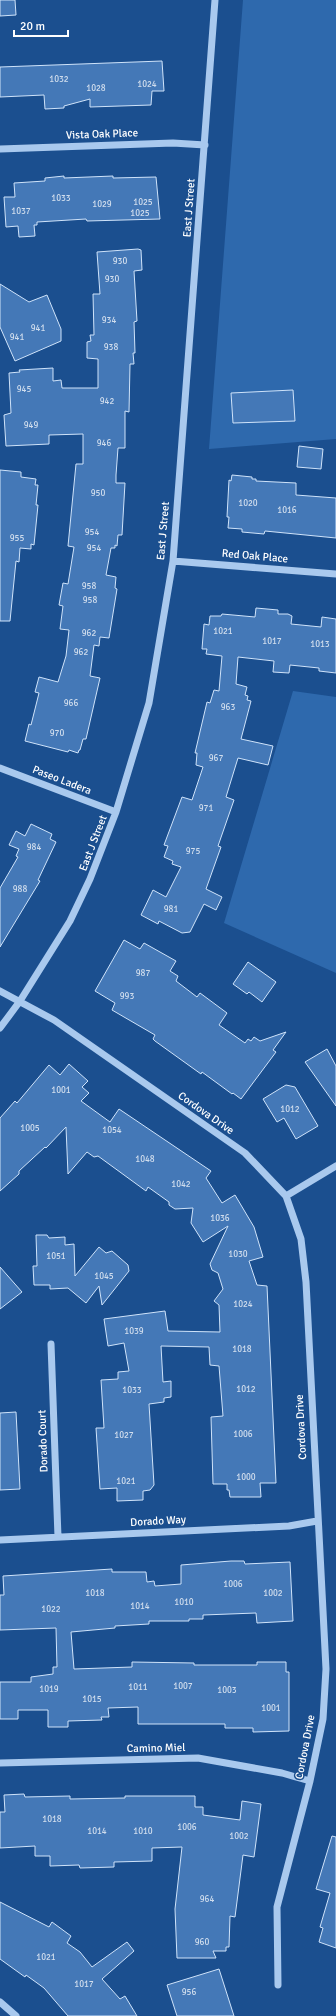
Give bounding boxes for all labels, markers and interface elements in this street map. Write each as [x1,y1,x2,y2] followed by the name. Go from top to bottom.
[14,12,68,38] scale bar
[20,19,45,34] text: 20 m
[49,74,69,85] house number: 1032
[137,79,157,90] house number: 1024
[86,83,106,94] house number: 1028
[66,126,138,142] street label: Vista Oak Place
[180,178,198,238] street label: East J Street
[51,193,71,204] house number: 1033
[133,197,153,208] house number: 1025
[92,199,112,210] house number: 1029
[11,206,31,217] house number: 1037
[130,208,150,219] house number: 1025
[113,256,127,267] house number: 930
[105,274,119,285] house number: 930
[102,315,116,326] house number: 934
[31,323,45,334] house number: 941
[10,332,24,343] house number: 941
[104,342,118,353] house number: 938
[17,384,31,395] house number: 945
[100,396,114,407] house number: 942
[24,420,38,431] house number: 949
[97,438,111,449] house number: 946
[91,488,105,499] house number: 950
[238,498,258,509] house number: 1020
[154,501,172,561] street label: East J Street
[277,505,297,516] house number: 1016
[85,527,99,538] house number: 954
[10,533,24,544] house number: 955
[87,543,101,554] house number: 954
[221,547,289,565] street label: Red Oak Place
[82,581,96,592] house number: 958
[83,595,97,606] house number: 958
[213,626,233,637] house number: 1021
[82,628,96,639] house number: 962
[262,636,282,647] house number: 1017
[310,639,330,650] house number: 1013
[74,647,88,658] house number: 962
[64,698,78,709] house number: 966
[221,702,235,713] house number: 963
[50,728,64,739] house number: 970
[209,753,223,764] house number: 967
[31,763,94,797] street label: Paseo Ladera
[199,803,213,814] house number: 971
[76,813,110,873] street label: East J Street
[27,842,41,853] house number: 984
[186,846,200,857] house number: 975
[13,884,27,895] house number: 988
[164,904,178,915] house number: 981
[136,968,150,979] house number: 987
[120,991,134,1002] house number: 993
[51,1085,71,1096] house number: 1001
[176,1089,236,1137] street label: Cordova Drive
[280,1104,300,1115] house number: 1012
[20,1123,40,1134] house number: 1005
[102,1125,122,1136] house number: 1054
[135,1154,155,1165] house number: 1048
[171,1179,191,1190] house number: 1042
[210,1213,230,1224] house number: 1036
[228,1249,248,1260] house number: 1030
[46,1251,66,1262] house number: 1051
[94,1271,114,1282] house number: 1045
[233,1299,253,1310] house number: 1024
[124,1326,144,1337] house number: 1039
[232,1344,252,1355] house number: 1018
[236,1384,256,1395] house number: 1012
[122,1385,142,1396] house number: 1033
[293,1394,309,1460] street label: Cordova Drive
[35,1409,51,1473] street label: Dorado Court
[233,1429,253,1440] house number: 1006
[114,1430,134,1441] house number: 1027
[236,1472,256,1483] house number: 1000
[116,1476,136,1487] house number: 1021
[130,1513,187,1529] street label: Dorado Way
[223,1579,243,1590] house number: 1006
[85,1588,105,1599] house number: 1018
[263,1588,283,1599] house number: 1002
[174,1597,194,1608] house number: 1010
[130,1601,150,1612] house number: 1014
[41,1604,61,1615] house number: 1022
[173,1681,193,1692] house number: 1007
[128,1682,148,1693] house number: 1011
[39,1684,59,1695] house number: 1019
[217,1685,237,1696] house number: 1003
[82,1694,102,1705] house number: 1015
[261,1703,281,1714] house number: 1001
[292,1714,318,1780] street label: Cordova Drive
[127,1741,185,1755] street label: Camino Miel
[42,1814,62,1825] house number: 1018
[177,1822,197,1833] house number: 1006
[87,1826,107,1837] house number: 1014
[133,1826,153,1837] house number: 1010
[229,1831,249,1842] house number: 1002
[200,1894,214,1905] house number: 964
[195,1937,209,1948] house number: 960
[36,1952,56,1963] house number: 1021
[74,1979,94,1990] house number: 1017
[182,1987,196,1998] house number: 956

